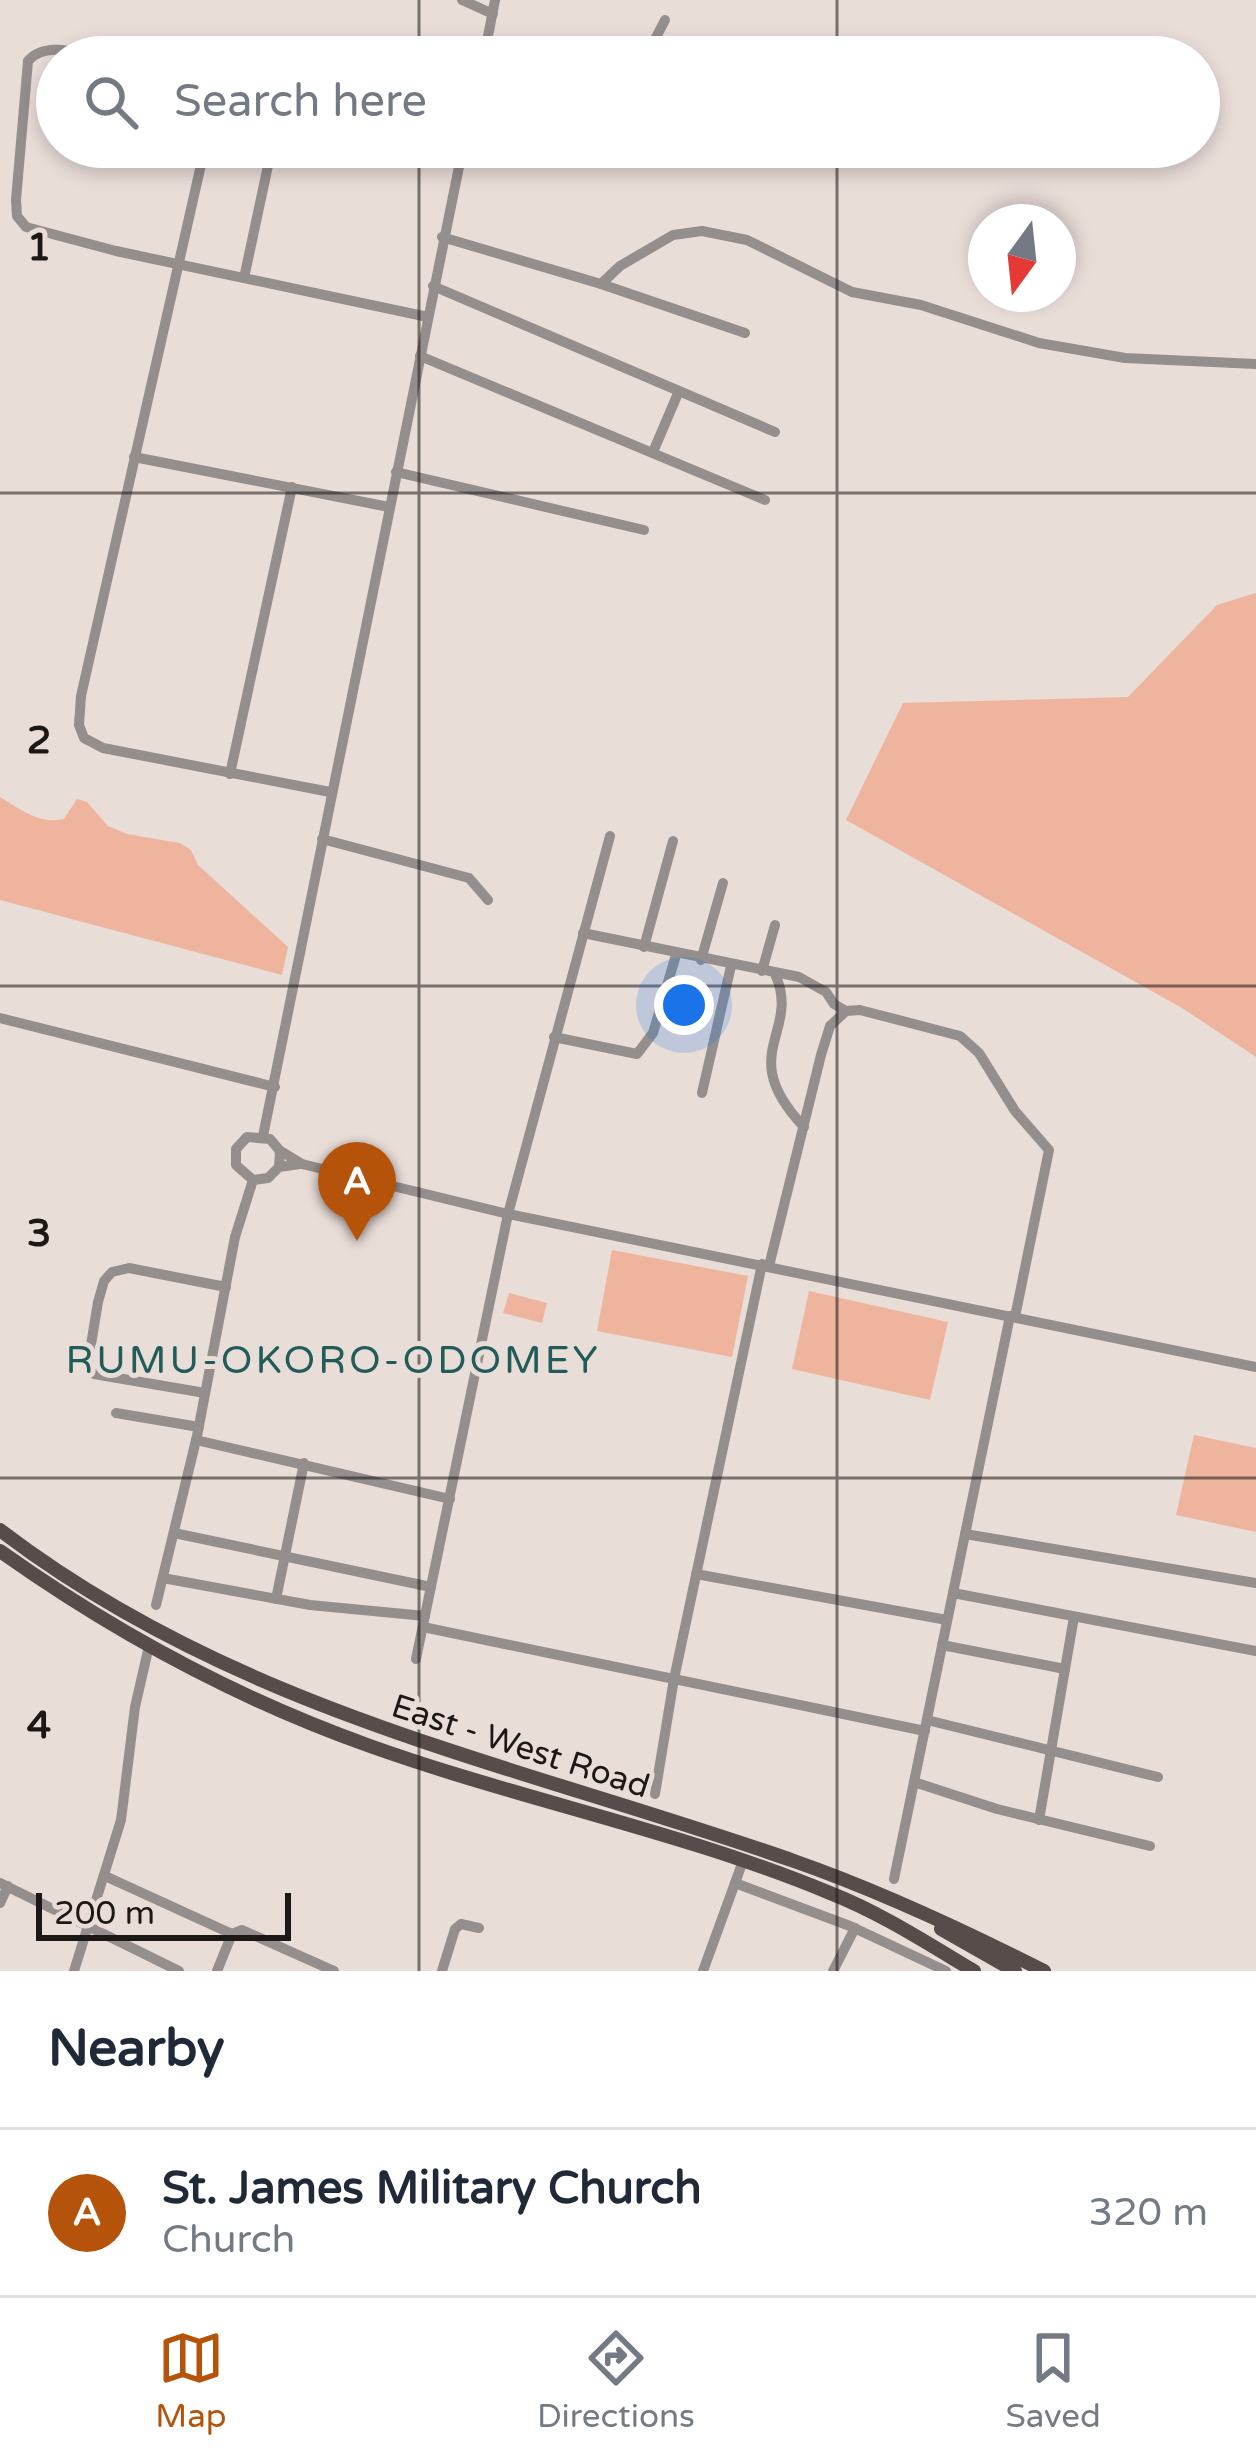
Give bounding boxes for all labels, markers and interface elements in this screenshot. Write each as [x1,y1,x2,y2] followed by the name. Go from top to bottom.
[36,36,1220,168] search box
[78,69,144,135] icon: search
[174,75,427,129] text: Search here
[968,204,1076,312] north arrow
[27,224,51,271] text: 1
[27,717,51,764] text: 2
[654,975,714,1035] your location
[318,1142,396,1241] pin: A
[27,1210,51,1257] text: 3
[65,1337,601,1384] district label: RUMU-OKORO-ODOMEY
[387,1686,654,1806] street label: East - West Road
[27,1702,51,1749] text: 4
[36,1887,291,1940] scale bar
[54,1894,155,1933] text: 200 m
[48,2018,225,2080] text: Nearby
[162,2162,702,2216] text: St. James Military Church
[72,2189,102,2236] text: A
[1089,2189,1208,2236] text: 320 m
[162,2216,295,2263] text: Church
[155,2325,227,2436] tab: Map
[537,2325,695,2436] tab: Directions
[1005,2325,1101,2436] tab: Saved

